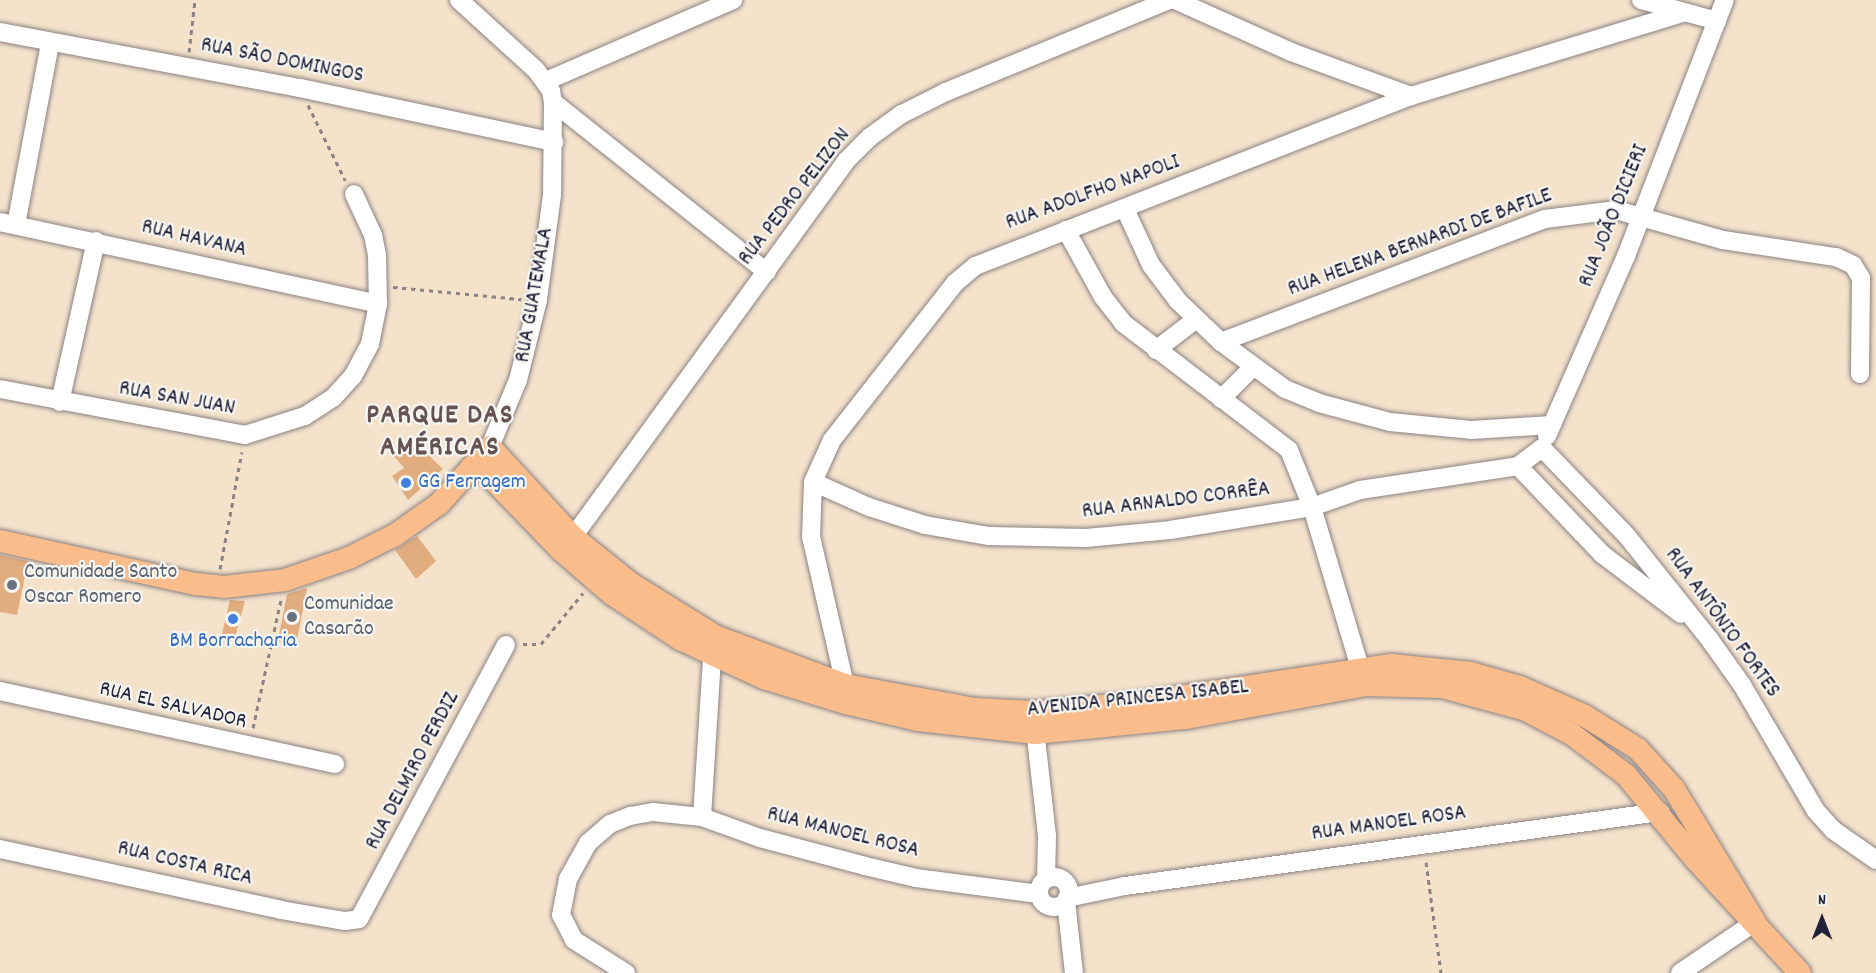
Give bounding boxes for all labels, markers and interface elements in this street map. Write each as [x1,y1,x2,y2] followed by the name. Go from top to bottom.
[198,32,366,90] street label: RUA SÃO DOMINGOS
[733,123,857,271] street label: RUA PEDRO PELIZON
[1573,141,1655,291] street label: RUA JOÃO DICIERI
[1002,149,1184,237] street label: RUA ADOLFHO NAPOLI
[1284,183,1556,303] street label: RUA HELENA BERNARDI DE BAFILE
[139,214,249,264] street label: RUA HAVANA
[510,225,560,365] street label: RUA GUATEMALA
[117,376,237,422] street label: RUA SAN JUAN
[366,400,514,466] district label: PARQUE DAS AMÉRICAS
[418,470,526,496] place label: GG Ferragem
[399,476,413,490] marker: GG Ferragem
[1081,476,1271,526] street label: RUA ARNALDO CORRÊA
[1659,543,1785,703] street label: RUA ANTÔNIO FORTES
[24,559,177,610] place label: Comunidade Santo Oscar Romero
[5,578,19,592] marker: Comunidade Santo Oscar Romero
[304,591,394,642] place label: Comunidae Casarão
[285,610,299,624] marker: Comunidae Casarão
[226,612,240,626] marker: BM Borracharia
[170,629,296,655] place label: BM Borracharia
[1026,674,1250,724] street label: AVENIDA PRINCESA ISABEL
[97,676,249,736] street label: RUA EL SALVADOR
[360,687,466,855] street label: RUA DELMIRO PERDIZ
[1310,800,1468,848] street label: RUA MANOEL ROSA
[764,801,922,865] street label: RUA MANOEL ROSA
[115,836,255,892] street label: RUA COSTA RICA
[1792,889,1852,949] north arrow
[1818,889,1826,912] text: N

